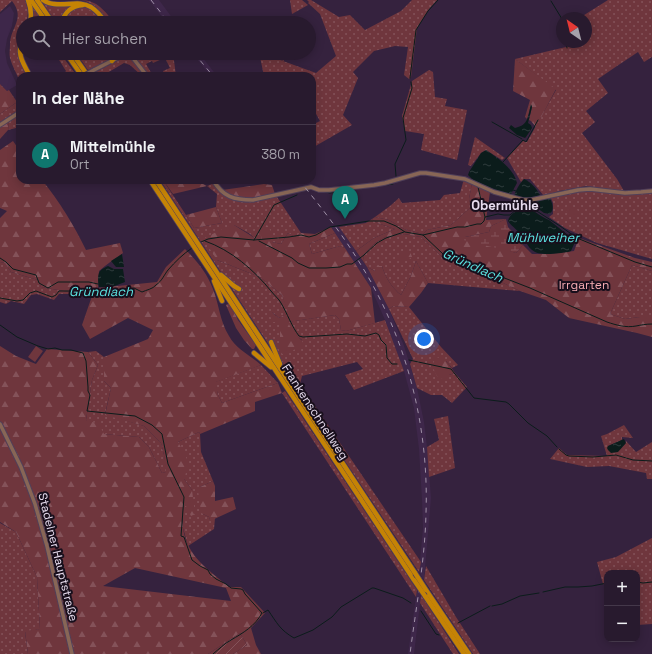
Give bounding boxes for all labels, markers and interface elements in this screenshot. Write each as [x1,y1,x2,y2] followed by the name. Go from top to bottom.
[556,12,592,48] north arrow
[16,16,316,60] search box
[30,27,52,49] icon: search
[62,29,147,48] text: Hier suchen
[32,87,124,109] text: In der Nähe
[70,137,155,156] text: Mittelmühle
[41,146,49,163] text: A
[261,146,300,163] text: 380 m
[70,156,90,173] text: Ort
[332,186,358,219] pin: A
[471,197,539,214] district label: Obermühle
[507,229,581,246] water label: Mühlweiher
[440,245,506,287] water label: Gründlach
[559,277,609,293] park label: Irrgarten
[69,283,134,300] water label: Gründlach
[414,329,434,349] your location
[278,361,352,463] street label: Frankenschnellweg
[34,491,82,623] street label: Stadelner Hauptstraße
[604,570,640,642] map controls
[604,570,640,606] button: +
[604,606,640,642] button: −

